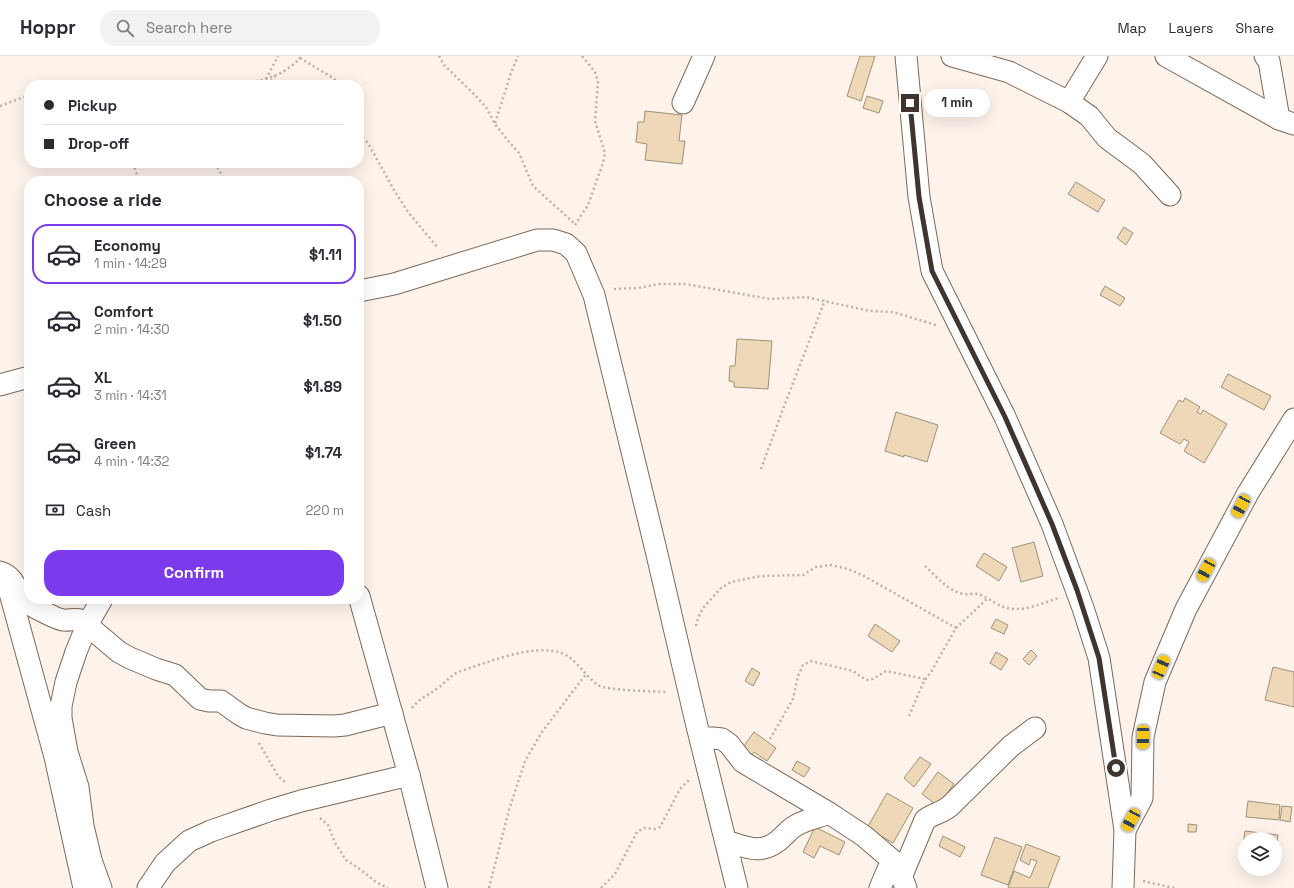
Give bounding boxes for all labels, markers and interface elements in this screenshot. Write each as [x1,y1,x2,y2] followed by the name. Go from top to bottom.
[100,10,380,46] search box
[20,15,76,40] text: Hoppr
[114,17,136,39] icon: search
[146,18,232,37] text: Search here
[1117,19,1147,37] text: Map
[1169,19,1213,37] text: Layers
[1235,19,1274,37] text: Share
[924,89,990,117] callout: 1 min
[901,94,919,112] route end
[941,94,973,111] text: 1 min
[68,96,117,115] text: Pickup
[68,134,129,153] text: Drop-off
[44,188,162,211] text: Choose a ride
[46,236,82,272] icon: car
[94,236,161,255] text: Economy
[309,245,342,264] text: $1.11
[94,255,167,272] text: 1 min · 14:29
[46,302,82,338] icon: car
[94,302,154,321] text: Comfort
[303,311,342,330] text: $1.50
[94,321,170,338] text: 2 min · 14:30
[46,368,82,404] icon: car
[94,368,112,387] text: XL
[303,377,342,396] text: $1.89
[94,387,167,404] text: 3 min · 14:31
[46,434,82,470] icon: car
[94,434,136,453] text: Green
[305,443,342,462] text: $1.74
[94,453,169,470] text: 4 min · 14:32
[1230,493,1252,519] car
[44,499,66,521] icon: cash
[76,501,111,520] text: Cash
[305,502,344,519] text: 220 m
[44,550,344,596] button: Confirm
[1195,557,1217,583] car
[1151,654,1171,680] car
[1137,725,1149,749] car
[1107,759,1125,777] route start
[1120,807,1142,833] car
[1238,832,1282,876] map controls
[1238,832,1282,876] button: layers

